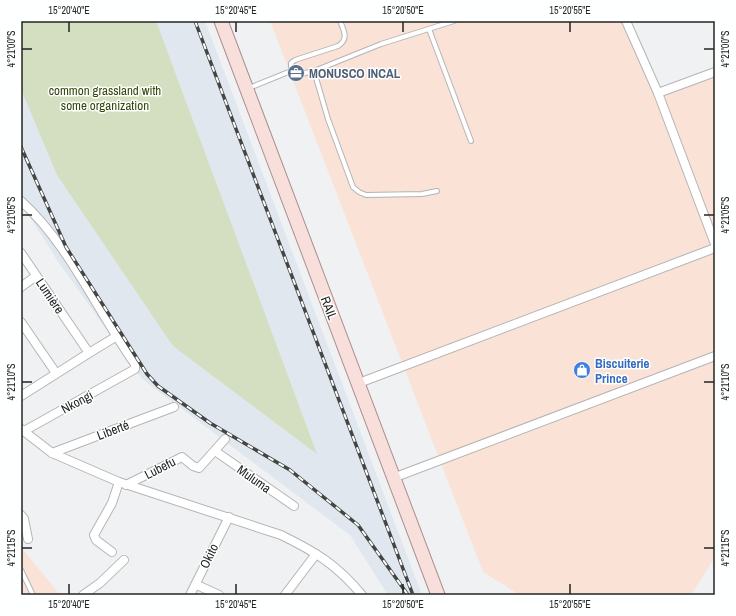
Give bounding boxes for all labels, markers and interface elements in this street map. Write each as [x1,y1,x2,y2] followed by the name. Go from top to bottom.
[48,4,90,17] text: 15°20'40"E
[215,4,257,17] text: 15°20'45"E
[382,4,424,17] text: 15°20'50"E
[549,4,591,17] text: 15°20'55"E
[5,30,18,67] text: 4°21'00"S
[719,30,732,67] text: 4°21'00"S
[286,63,306,83] office icon: MONUSCO INCAL
[309,65,401,82] place label: MONUSCO INCAL
[49,82,161,114] park label: common grassland with some organization
[5,196,18,233] text: 4°21'05"S
[719,196,732,233] text: 4°21'05"S
[32,275,68,317] street label: Lumière
[317,294,341,322] street label: RAIL
[595,355,650,387] place label: Biscuiterie Prince
[572,360,592,380] shop icon: Biscuiterie Prince
[5,363,18,400] text: 4°21'10"S
[719,363,732,400] text: 4°21'10"S
[58,387,96,417] street label: Nkongi
[94,416,132,444] street label: Liberté
[142,453,178,483] street label: Lubefu
[234,461,274,497] street label: Muluma
[5,529,18,566] text: 4°21'15"S
[719,529,732,566] text: 4°21'15"S
[196,541,222,571] street label: Okito
[48,598,90,611] text: 15°20'40"E
[215,598,257,611] text: 15°20'45"E
[382,598,424,611] text: 15°20'50"E
[549,598,591,611] text: 15°20'55"E

